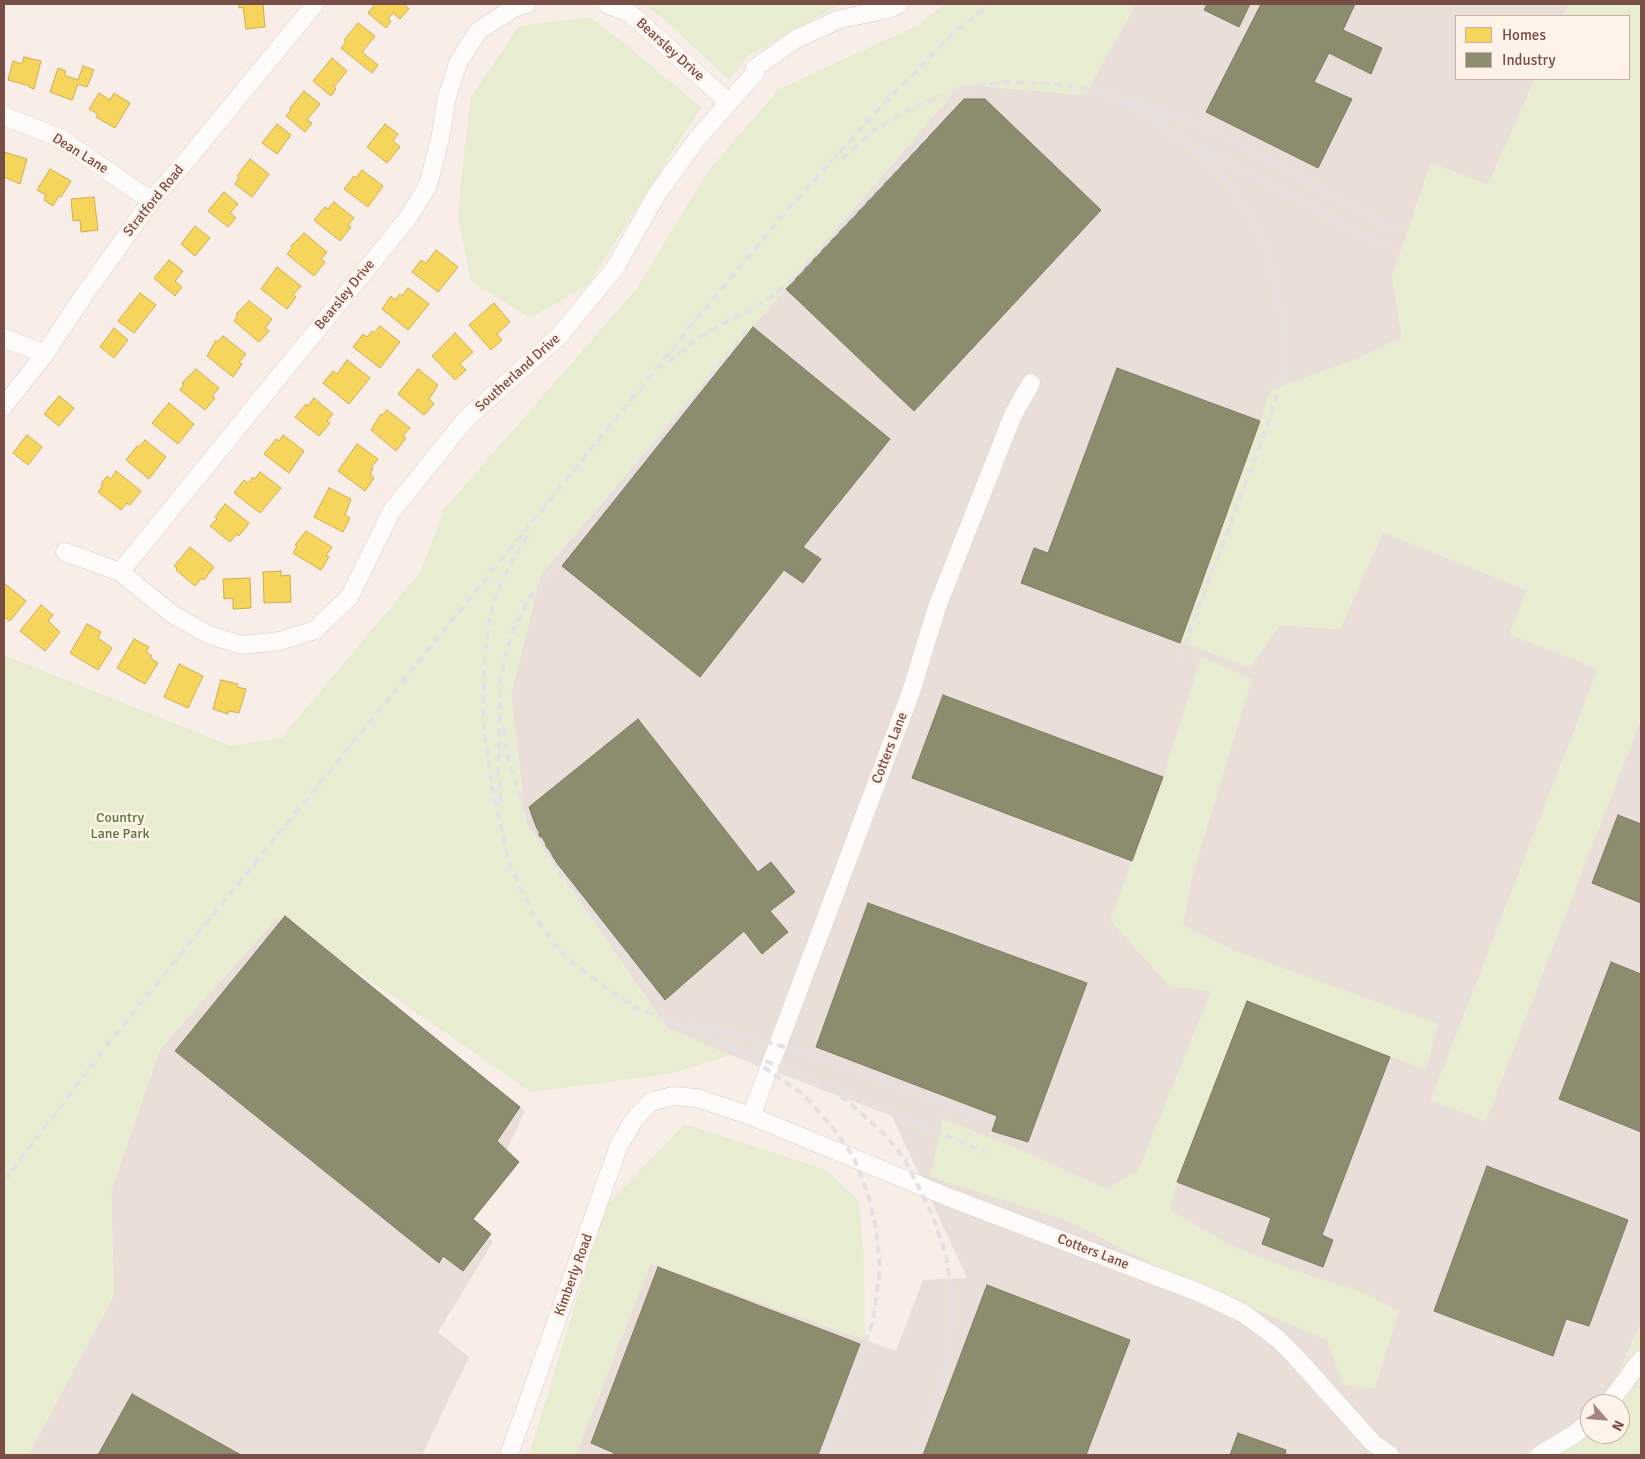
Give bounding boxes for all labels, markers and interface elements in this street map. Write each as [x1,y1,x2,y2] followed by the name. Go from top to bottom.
[633,15,707,85] street label: Bearsley Drive
[1455,15,1630,80] legend
[1502,26,1546,44] text: Homes
[1502,51,1555,69] text: Industry
[49,130,111,178] street label: Dean Lane
[120,162,188,240] street label: Stratford Road
[312,256,378,334] street label: Bearsley Drive
[472,331,564,415] street label: Southerland Drive
[869,710,911,786] street label: Cotters Lane
[91,810,149,842] park label: Country Lane Park
[1055,1231,1131,1273] street label: Cotters Lane
[551,1232,597,1318] street label: Kimberly Road
[1580,1394,1630,1444] north arrow
[1608,1417,1628,1434] text: N

